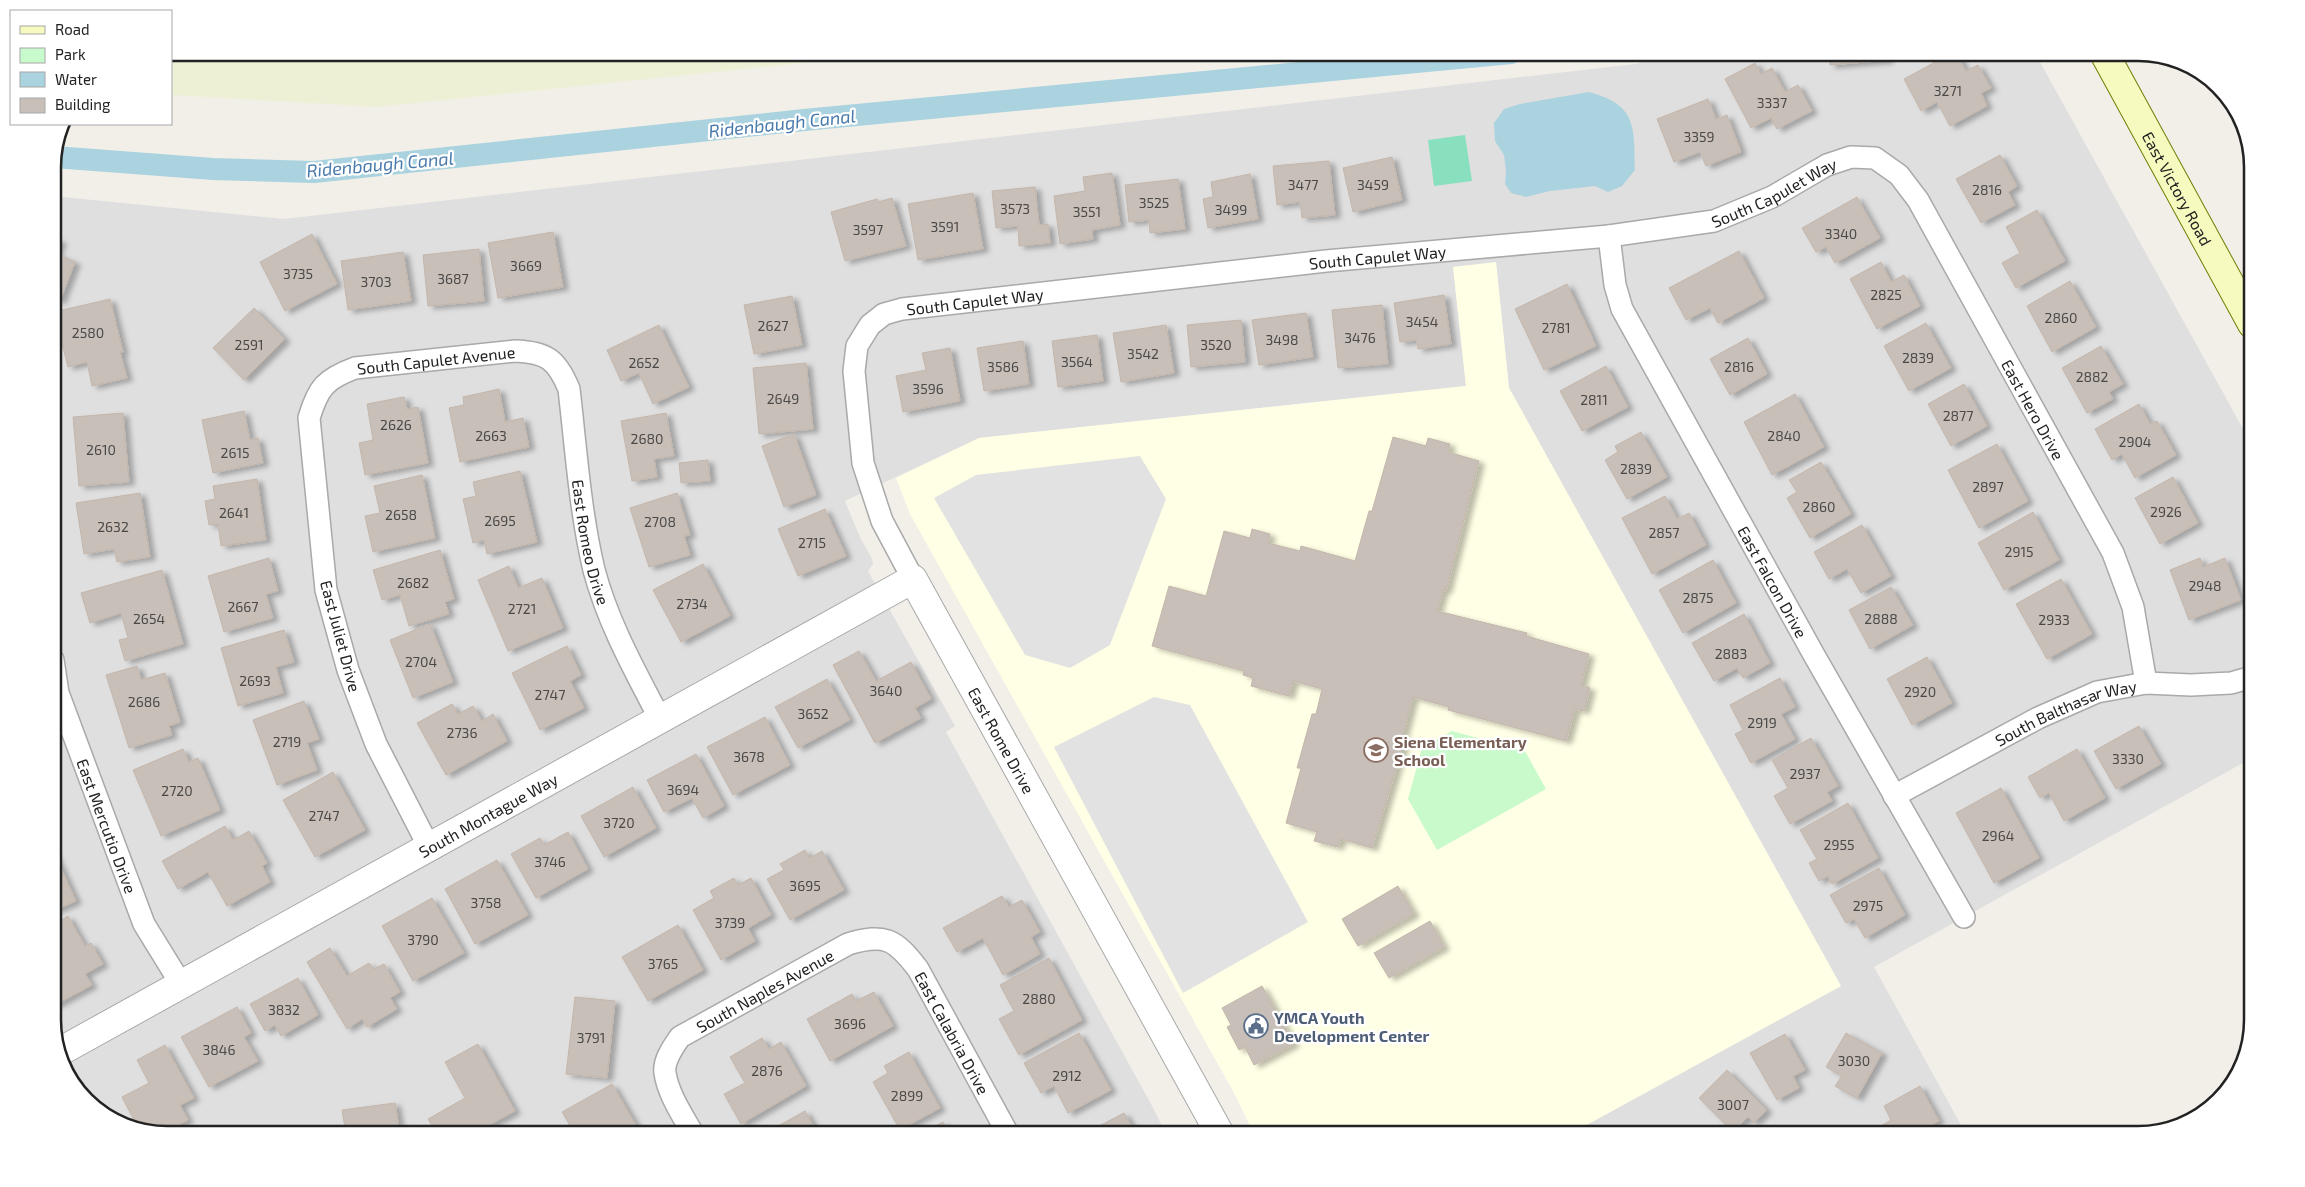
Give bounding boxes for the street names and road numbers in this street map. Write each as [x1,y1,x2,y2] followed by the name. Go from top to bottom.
[2139,128,2217,248] street label: East Victory Road
[1708,153,1839,231] street label: South Capulet Way
[1308,241,1447,272] street label: South Capulet Way
[905,284,1045,318] street label: South Capulet Way
[356,342,516,377] street label: South Capulet Avenue
[1998,356,2069,463] street label: East Hero Drive
[569,478,614,607] street label: East Romeo Drive
[1735,522,1812,641] street label: East Falcon Drive
[317,578,365,694] street label: East Juliet Drive
[1991,675,2139,749] street label: South Balthasar Way
[965,683,1039,797] street label: East Rome Drive
[74,756,141,896] street label: East Mercutio Drive
[415,768,561,861] street label: South Montague Way
[693,945,836,1036] street label: South Naples Avenue
[911,968,994,1097] street label: East Calabria Drive

